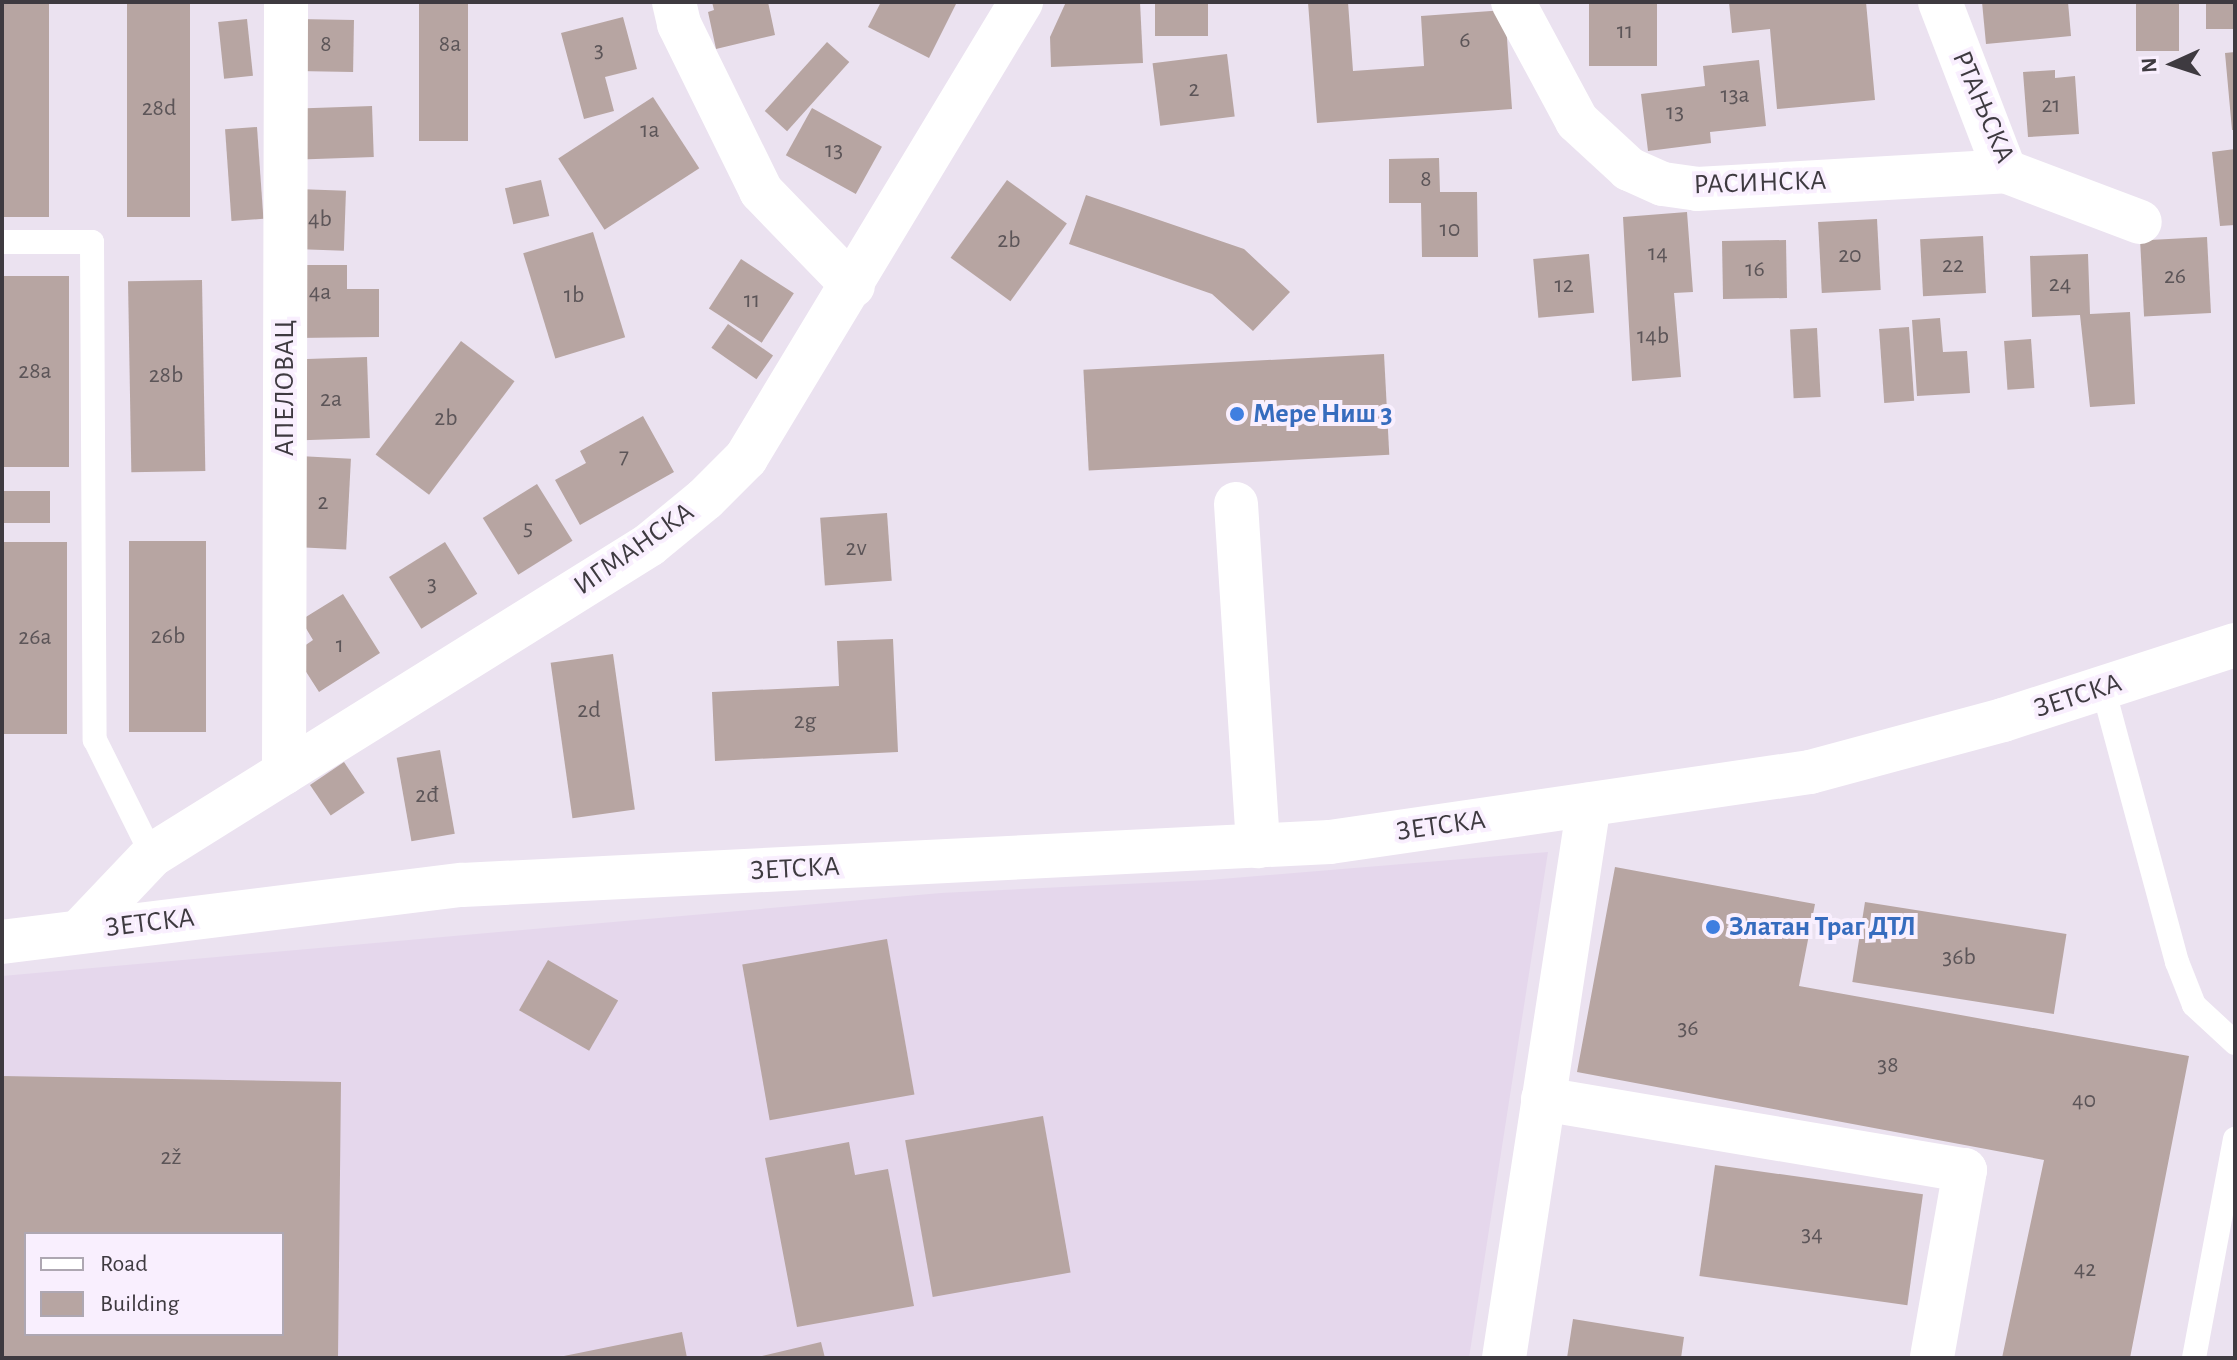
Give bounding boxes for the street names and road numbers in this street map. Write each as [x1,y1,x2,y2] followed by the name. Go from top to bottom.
[1944,46,2022,168] street label: РТАЊСКА
[1693,164,1827,202] street label: РАСИНСКА
[268,320,302,456] street label: АПЕЛОВАЦ
[567,495,701,603] street label: ИГМАНСКА
[2030,666,2126,726] street label: ЗЕТСКА
[1394,803,1488,849] street label: ЗЕТСКА
[749,850,841,888] street label: ЗЕТСКА
[103,901,197,945] street label: ЗЕТСКА

